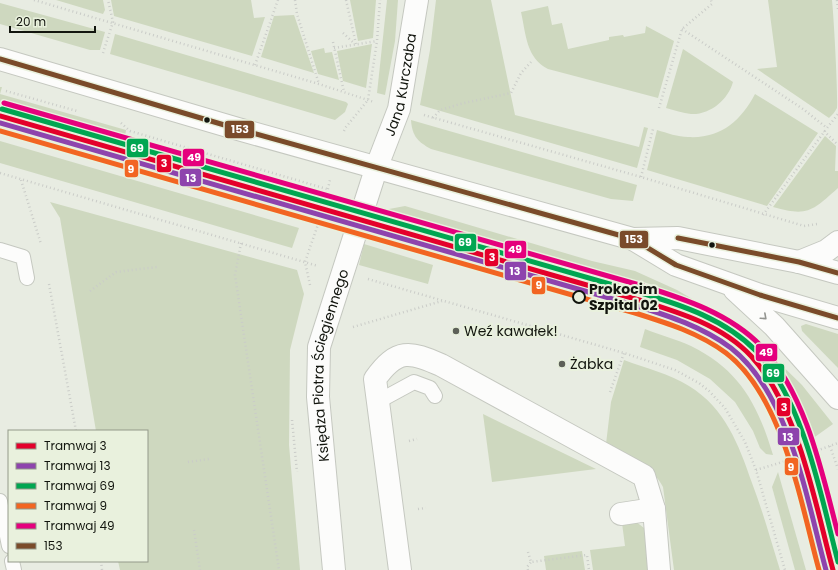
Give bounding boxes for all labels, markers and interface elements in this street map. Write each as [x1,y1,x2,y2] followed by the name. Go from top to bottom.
[10,8,95,34] scale bar
[16,13,46,30] text: 20 m
[379,32,421,139] street label: Jana Kurczaba
[202,115,212,125] unlabelled marker
[224,120,255,139] line badge: 153
[231,121,249,137] text: 153
[126,138,149,158] line badge: 69
[130,140,144,156] text: 69
[182,148,205,167] line badge: 49
[187,149,201,165] text: 49
[156,154,172,173] line badge: 3
[161,155,168,171] text: 3
[124,159,139,178] line badge: 9
[128,161,135,177] text: 9
[179,168,202,187] line badge: 13
[186,170,197,186] text: 13
[619,230,649,249] line badge: 153
[625,231,643,247] text: 153
[454,233,477,252] line badge: 69
[458,234,472,250] text: 69
[504,240,527,259] line badge: 49
[707,240,717,250] unlabelled marker
[508,241,522,257] text: 49
[484,248,499,267] line badge: 3
[489,249,496,265] text: 3
[504,261,527,281] line badge: 13
[510,263,521,279] text: 13
[308,266,353,463] street label: Księdza Piotra Ściegiennego
[531,276,546,295] line badge: 9
[536,277,543,293] text: 9
[589,279,658,315] place label: Prokocim Szpital 02
[572,290,586,304] marker: Prokocim Szpital 02
[760,312,767,319] one-way arrow
[464,321,558,341] place label: Weź kawałek!
[451,326,461,336] marker: Weź kawałek!
[755,343,778,362] line badge: 49
[759,344,773,360] text: 49
[570,354,613,374] place label: Żabka
[557,359,567,369] marker: Żabka
[762,363,785,383] line badge: 69
[766,365,780,381] text: 69
[776,397,791,417] line badge: 3
[781,399,788,415] text: 3
[777,427,800,446] line badge: 13
[783,429,794,445] text: 13
[8,430,148,562] legend
[44,437,107,454] text: Tramwaj 3
[44,457,110,474] text: Tramwaj 13
[784,457,799,476] line badge: 9
[788,459,795,475] text: 9
[44,477,115,494] text: Tramwaj 69
[44,497,107,514] text: Tramwaj 9
[44,517,115,534] text: Tramwaj 49
[44,537,62,554] text: 153

